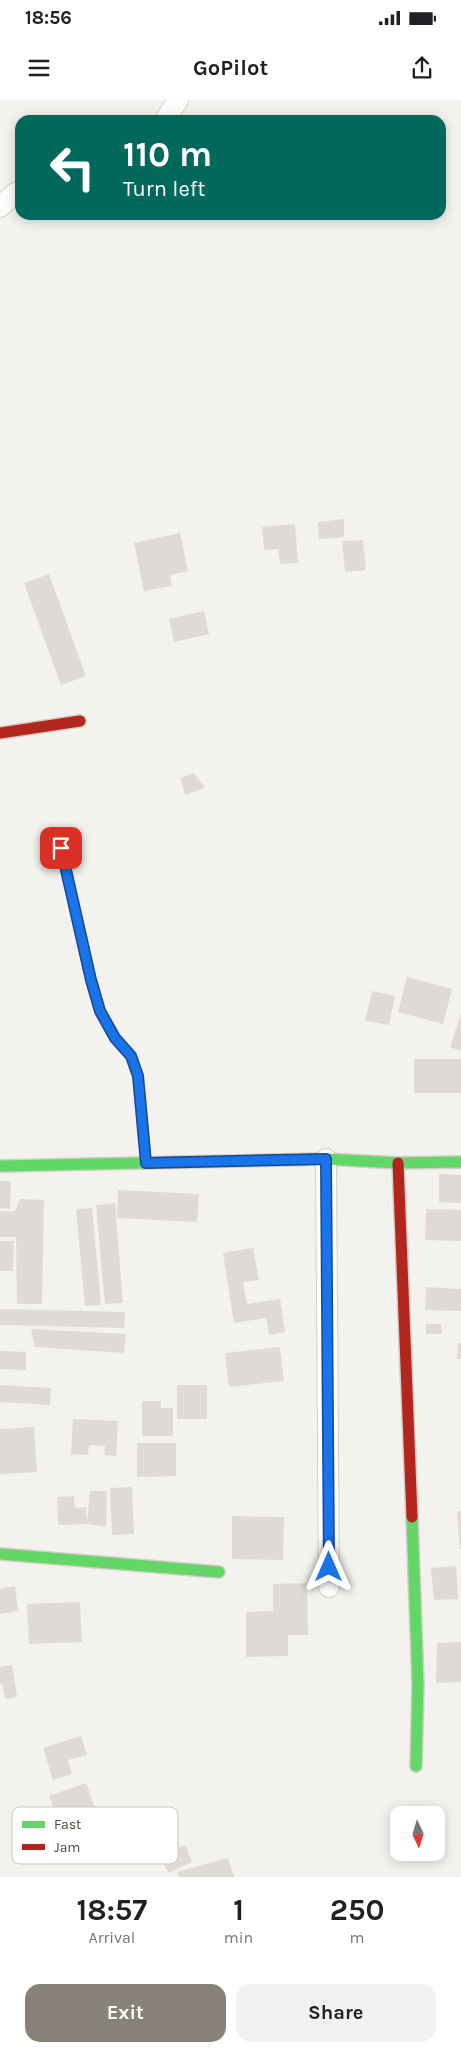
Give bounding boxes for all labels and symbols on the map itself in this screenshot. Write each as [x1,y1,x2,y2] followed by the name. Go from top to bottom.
[40,827,82,869] pin
[302,1540,354,1592] position arrow
[390,1806,445,1861] north arrow
[12,1807,178,1864] legend
[54,1816,81,1833] text: Fast
[54,1839,80,1856] text: Jam

